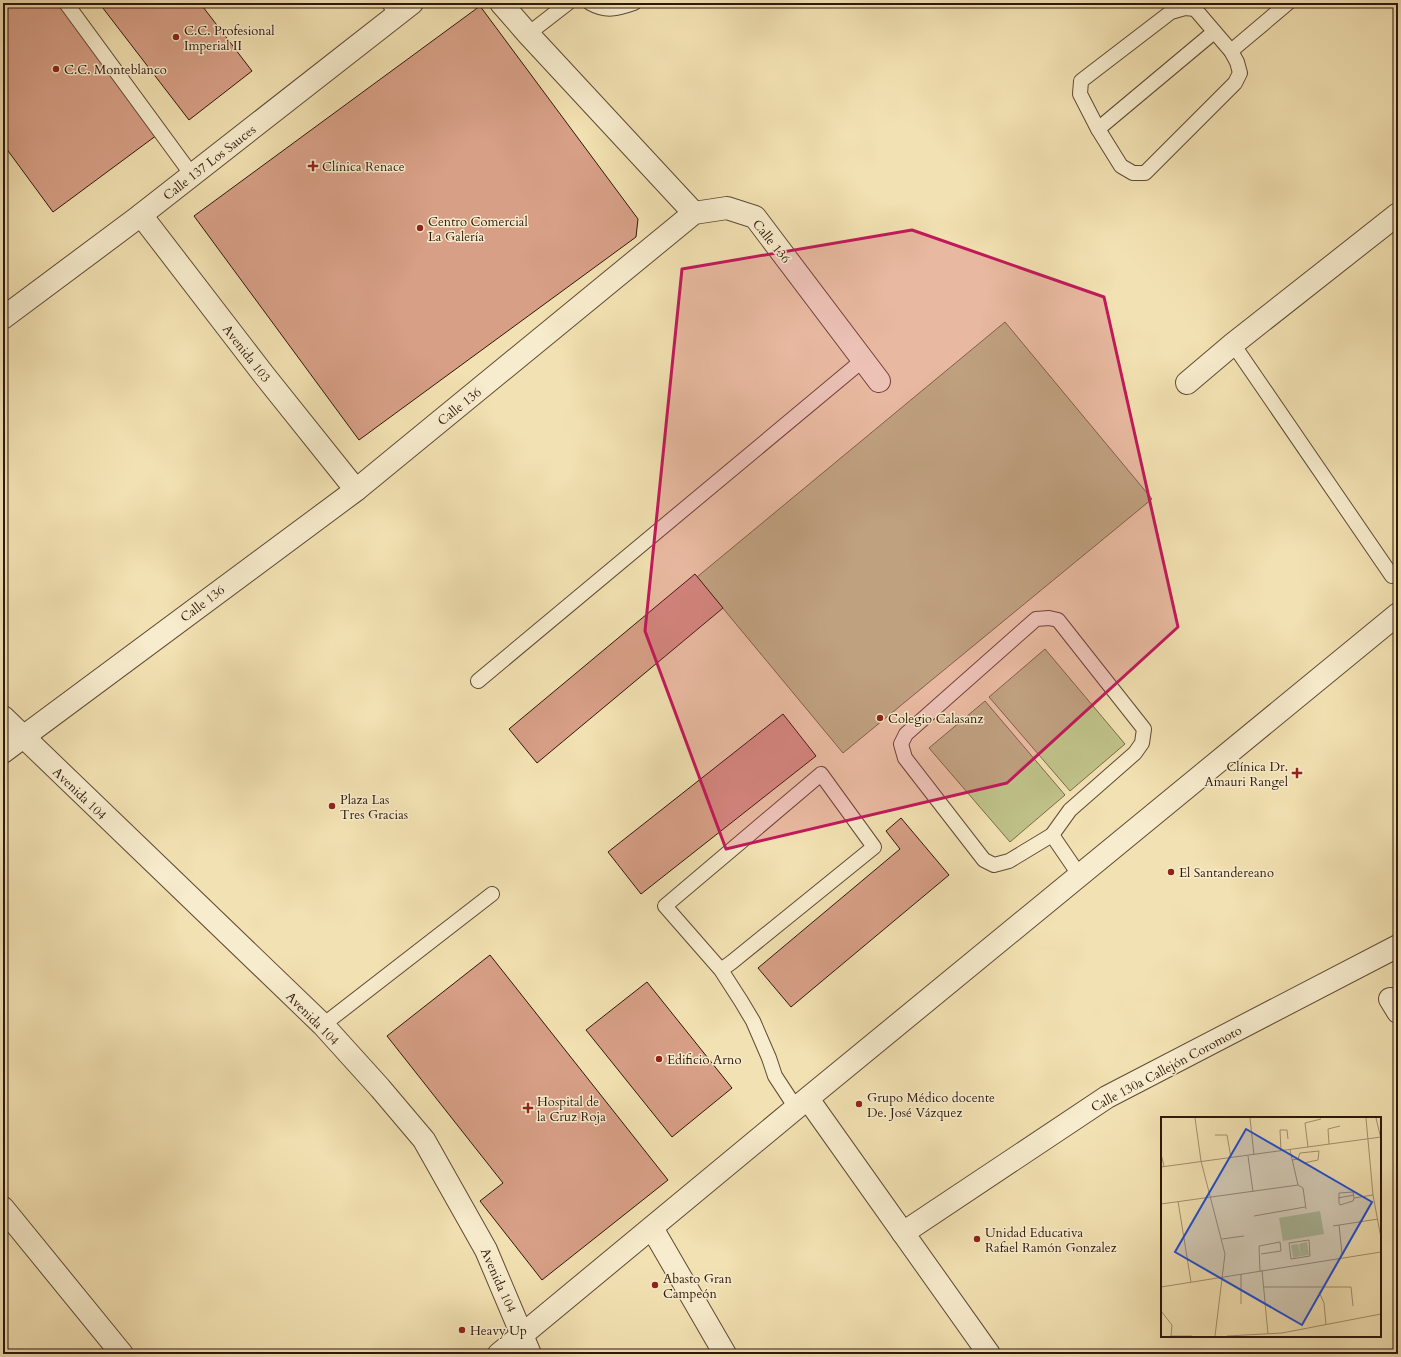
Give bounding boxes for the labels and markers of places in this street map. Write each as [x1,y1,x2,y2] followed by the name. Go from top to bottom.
[184,22,275,55] place label: C.C. Profesional Imperial II
[171,32,181,42] marker: C.C. Profesional Imperial II
[64,61,167,79] place label: C.C. Monteblanco
[51,64,61,74] marker: C.C. Monteblanco
[322,158,405,176] place label: Clínica Renace
[307,160,319,172] marker: Clínica Renace
[428,213,528,246] place label: Centro Comercial La Galería
[415,223,425,233] marker: Centro Comercial La Galería
[888,710,983,728] place label: Colegio Calasanz
[875,713,885,723] marker: Colegio Calasanz
[1205,758,1289,791] place label: Clínica Dr. Amauri Rangel
[1291,767,1303,779] marker: Clínica Dr. Amauri Rangel
[340,791,408,824] place label: Plaza Las Tres Gracias
[327,801,337,811] marker: Plaza Las Tres Gracias
[1179,864,1274,882] place label: El Santandereano
[1166,867,1176,877] marker: El Santandereano
[667,1051,741,1069] place label: Edificio Arno
[654,1054,664,1064] marker: Edificio Arno
[867,1089,995,1122] place label: Grupo Médico docente De. José Vázquez
[537,1093,606,1126] place label: Hospital de la Cruz Roja
[854,1099,864,1109] marker: Grupo Médico docente De. José Vázquez
[522,1102,534,1114] marker: Hospital de la Cruz Roja
[985,1224,1117,1257] place label: Unidad Educativa Rafael Ramón Gonzalez
[972,1234,982,1244] marker: Unidad Educativa Rafael Ramón Gonzalez
[663,1270,732,1303] place label: Abasto Gran Campeón
[650,1280,660,1290] marker: Abasto Gran Campeón
[470,1322,527,1340] place label: Heavy Up
[457,1325,467,1335] marker: Heavy Up

